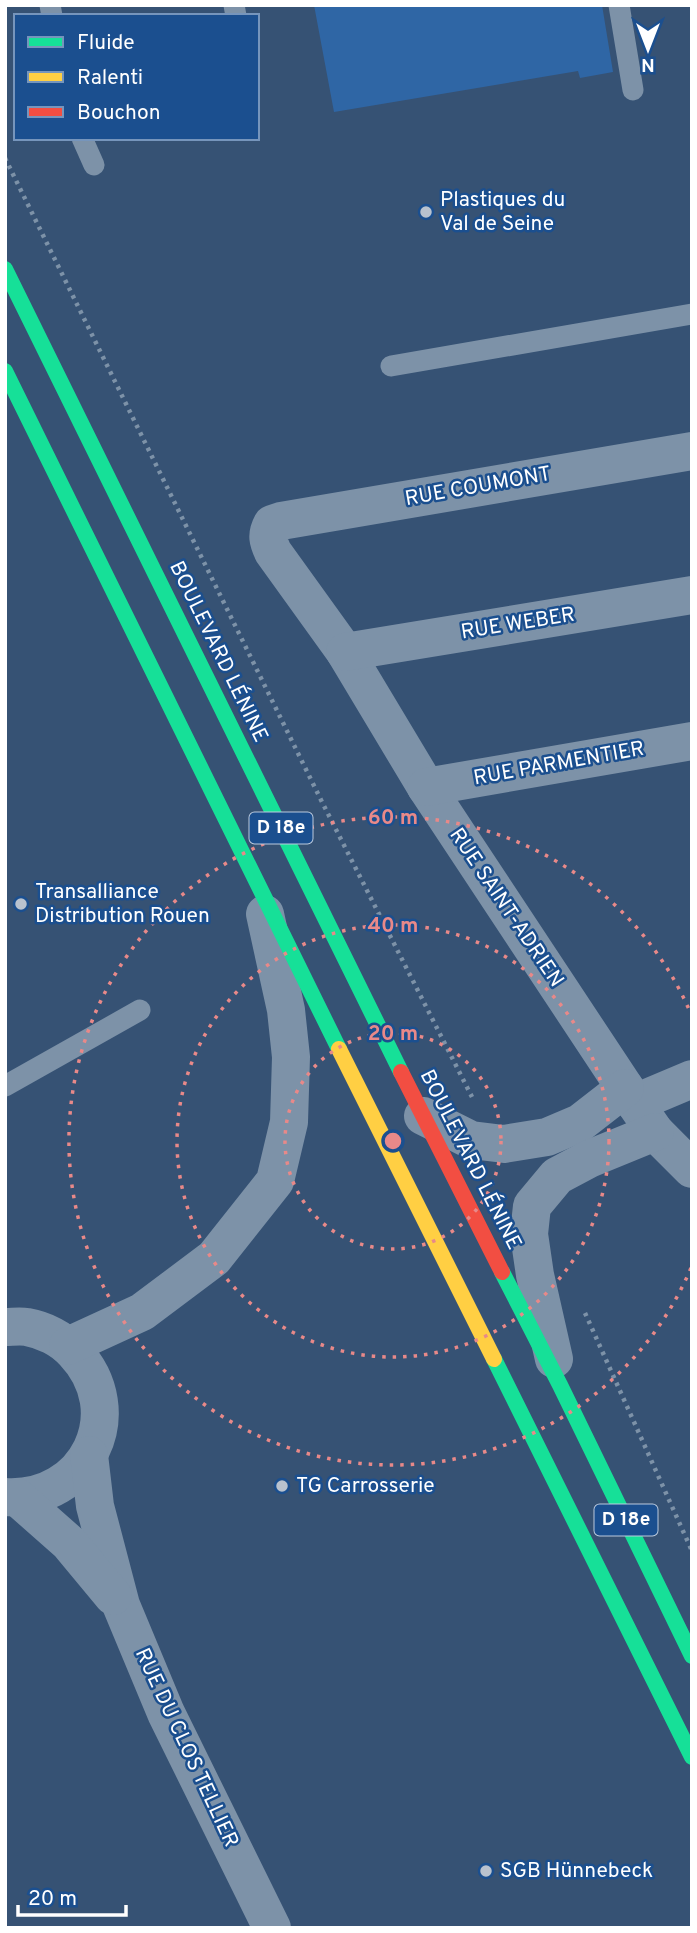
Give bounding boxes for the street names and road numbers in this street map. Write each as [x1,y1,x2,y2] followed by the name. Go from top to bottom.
[403,461,553,513] street label: RUE COUMONT
[162,556,275,747] street label: BOULEVARD LÉNINE
[459,602,577,646] street label: RUE WEBER
[471,736,647,792] street label: RUE PARMENTIER
[250,813,312,844] road number: D 18e
[443,823,569,993] street label: RUE SAINT-ADRIEN
[413,1065,528,1255] street label: BOULEVARD LÉNINE
[594,1504,658,1536] road number: D 18e
[128,1644,244,1852] street label: RUE DU CLOS TELLIER

